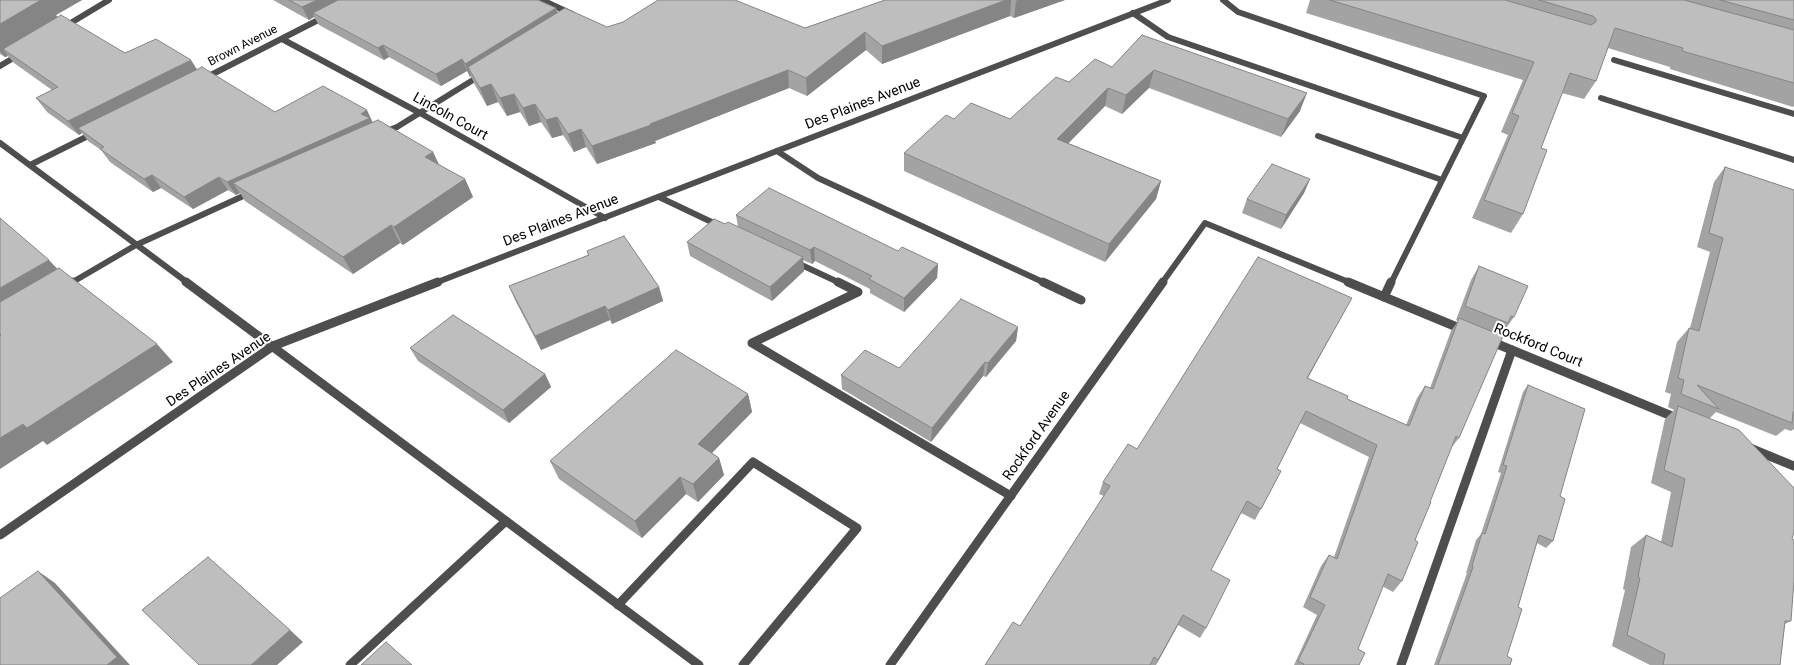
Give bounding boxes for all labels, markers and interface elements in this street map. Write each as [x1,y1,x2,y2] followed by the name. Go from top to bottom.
[206,22,280,70] street label: Brown Avenue
[803,74,923,134] street label: Des Plaines Avenue
[410,90,490,144] street label: Lincoln Court
[501,191,621,251] street label: Des Plaines Avenue
[1491,321,1585,371] street label: Rockford Court
[164,329,274,411] street label: Des Plaines Avenue
[1000,388,1074,484] street label: Rockford Avenue

